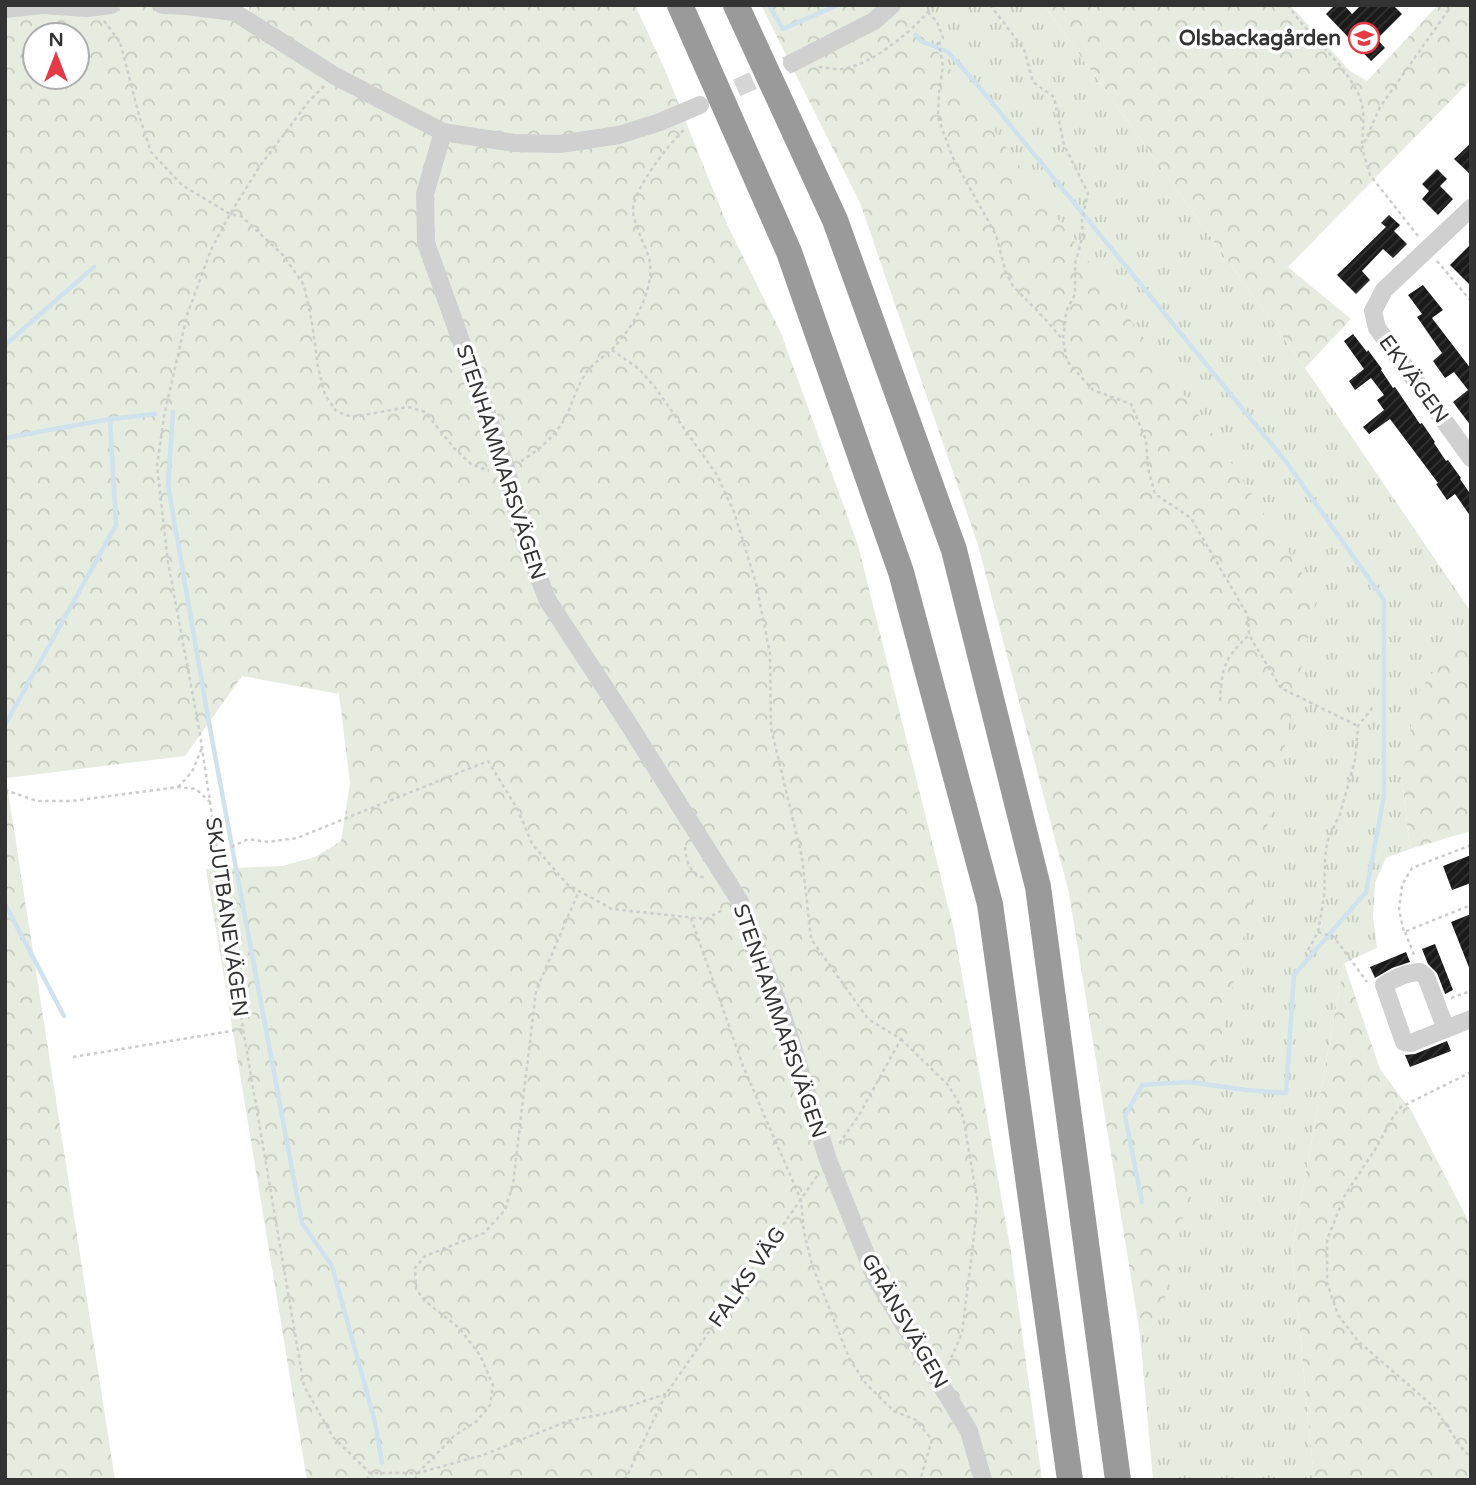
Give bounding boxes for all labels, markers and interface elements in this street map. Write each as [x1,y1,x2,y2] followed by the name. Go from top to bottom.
[21,21,91,91] north arrow
[1347,21,1381,55] school or university icon: Olsbackagården
[1179,26,1341,51] place label: Olsbackagården
[48,29,64,51] text: N
[1373,330,1454,428] street label: EKVÄGEN
[451,341,550,583] street label: STENHAMMARSVÄGEN
[200,816,253,1018] street label: SKJUTBANEVÄGEN
[728,901,831,1141] street label: STENHAMMARSVÄGEN
[704,1222,791,1332] street label: FALKS VÄG
[856,1249,953,1393] street label: GRÄNSVÄGEN

